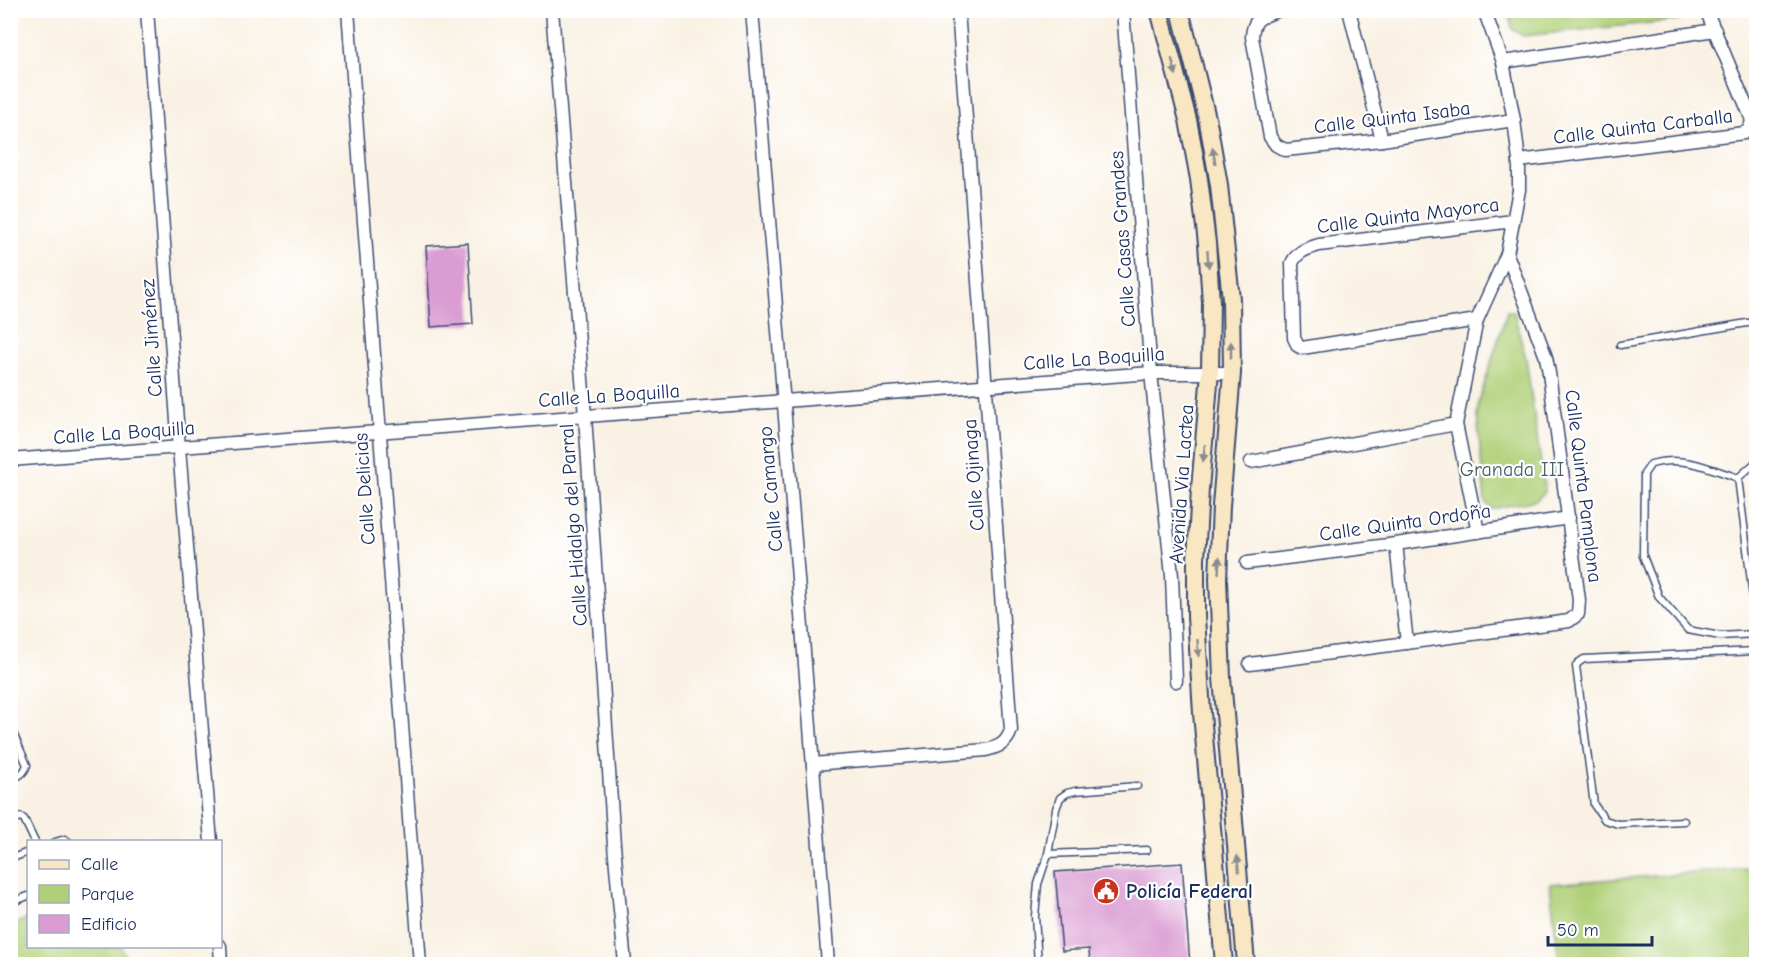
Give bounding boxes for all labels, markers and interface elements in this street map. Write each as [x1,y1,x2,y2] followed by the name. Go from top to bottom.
[1169,58,1179,76] one-way arrow
[1312,96,1472,139] street label: Calle Quinta Isaba
[1552,104,1734,149] street label: Calle Quinta Carballa
[1209,146,1218,165] one-way arrow
[1105,150,1140,328] street label: Calle Casas Grandes
[1315,193,1501,238] street label: Calle Quinta Mayorca
[1203,249,1213,268] one-way arrow
[136,278,167,398] street label: Calle Jiménez
[1227,340,1236,359] one-way arrow
[1022,342,1166,375] street label: Calle La Boquilla
[537,379,681,412] street label: Calle La Boquilla
[1560,388,1607,584] street label: Calle Quinta Pamplona
[1164,403,1199,565] street label: Avenida Via Lactea
[52,416,196,449] street label: Calle La Boquilla
[958,418,989,532] street label: Calle Ojinaga
[555,423,592,627] street label: Calle Hidalgo del Parral
[754,425,787,553] street label: Calle Camargo
[349,432,380,546] street label: Calle Delicias
[1199,444,1209,463] one-way arrow
[1460,458,1565,481] park label: Granada III
[1318,499,1492,546] street label: Calle Quinta Ordoña
[1214,556,1223,575] one-way arrow
[1193,639,1202,658] one-way arrow
[27,840,222,948] legend
[81,854,118,875] text: Calle
[1233,855,1243,874] one-way arrow
[1091,876,1121,906] public building icon: Policía Federal
[1126,880,1253,903] place label: Policía Federal
[81,884,134,905] text: Parque
[1548,909,1652,947] scale bar
[81,914,137,935] text: Edificio
[1557,920,1599,941] text: 50 m

